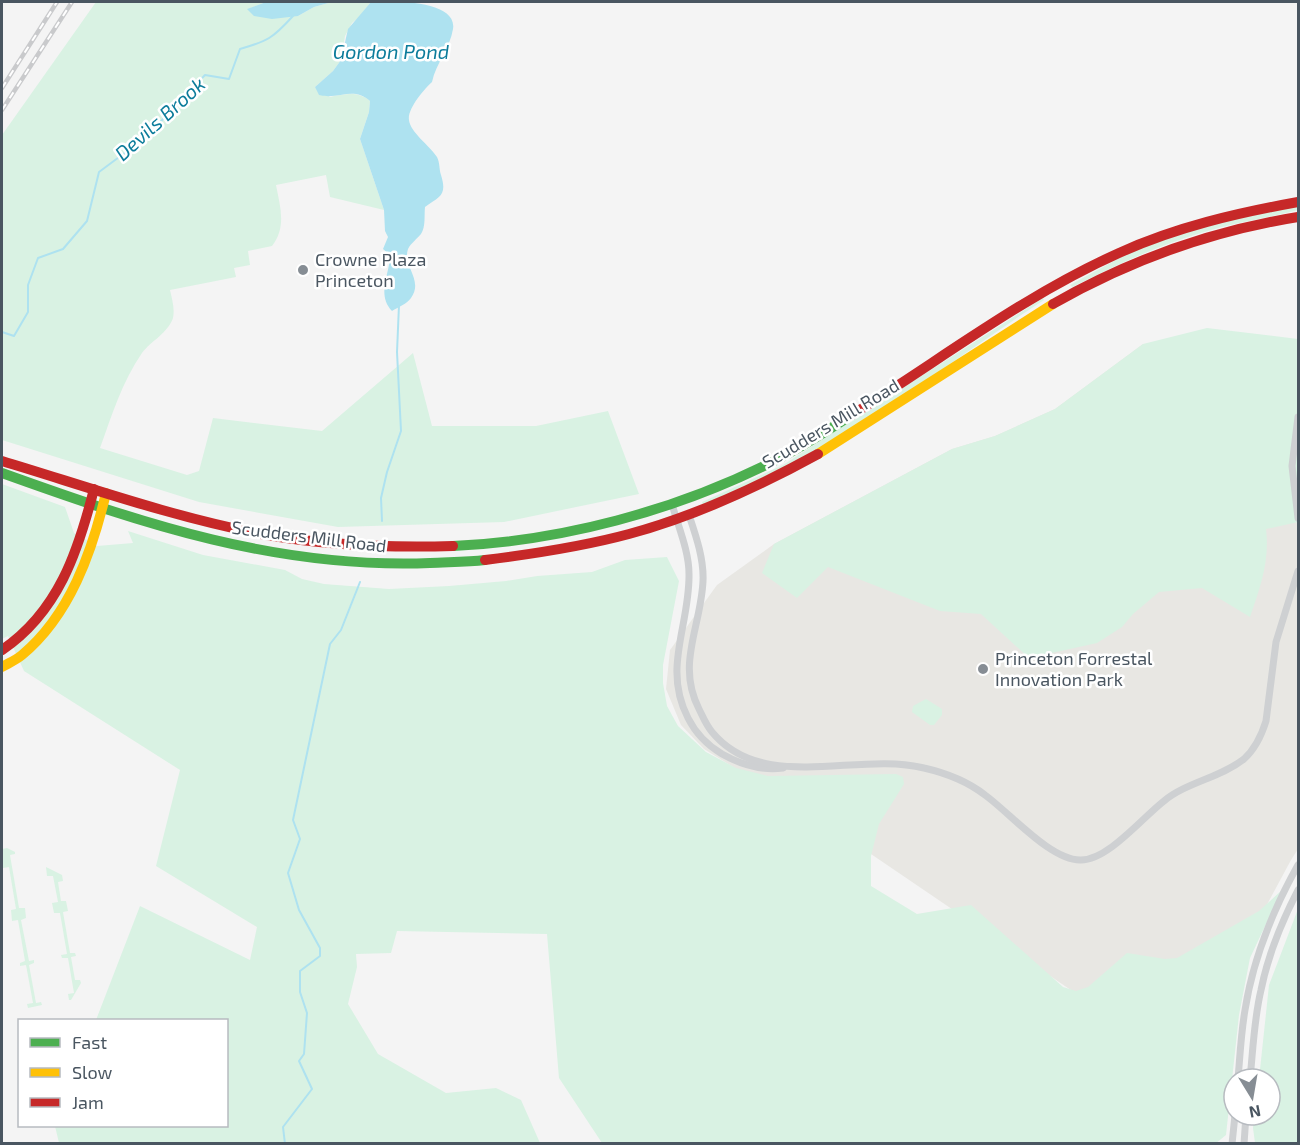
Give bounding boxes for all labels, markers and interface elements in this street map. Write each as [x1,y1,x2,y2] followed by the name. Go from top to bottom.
[333,39,450,63] water label: Gordon Pond
[109,72,209,165] water label: Devils Brook
[315,248,426,291] place label: Crowne Plaza Princeton
[296,263,310,277] marker: Crowne Plaza Princeton
[758,374,903,473] street label: Scudders Mill Road
[230,516,388,556] street label: Scudders Mill Road
[995,647,1153,690] place label: Princeton Forrestal Innovation Park
[976,662,990,676] marker: Princeton Forrestal Innovation Park
[18,1019,228,1127] legend
[72,1031,107,1053] text: Fast
[72,1061,113,1083] text: Slow
[1222,1067,1282,1127] north arrow
[72,1091,104,1113] text: Jam
[1247,1102,1262,1123] text: N

